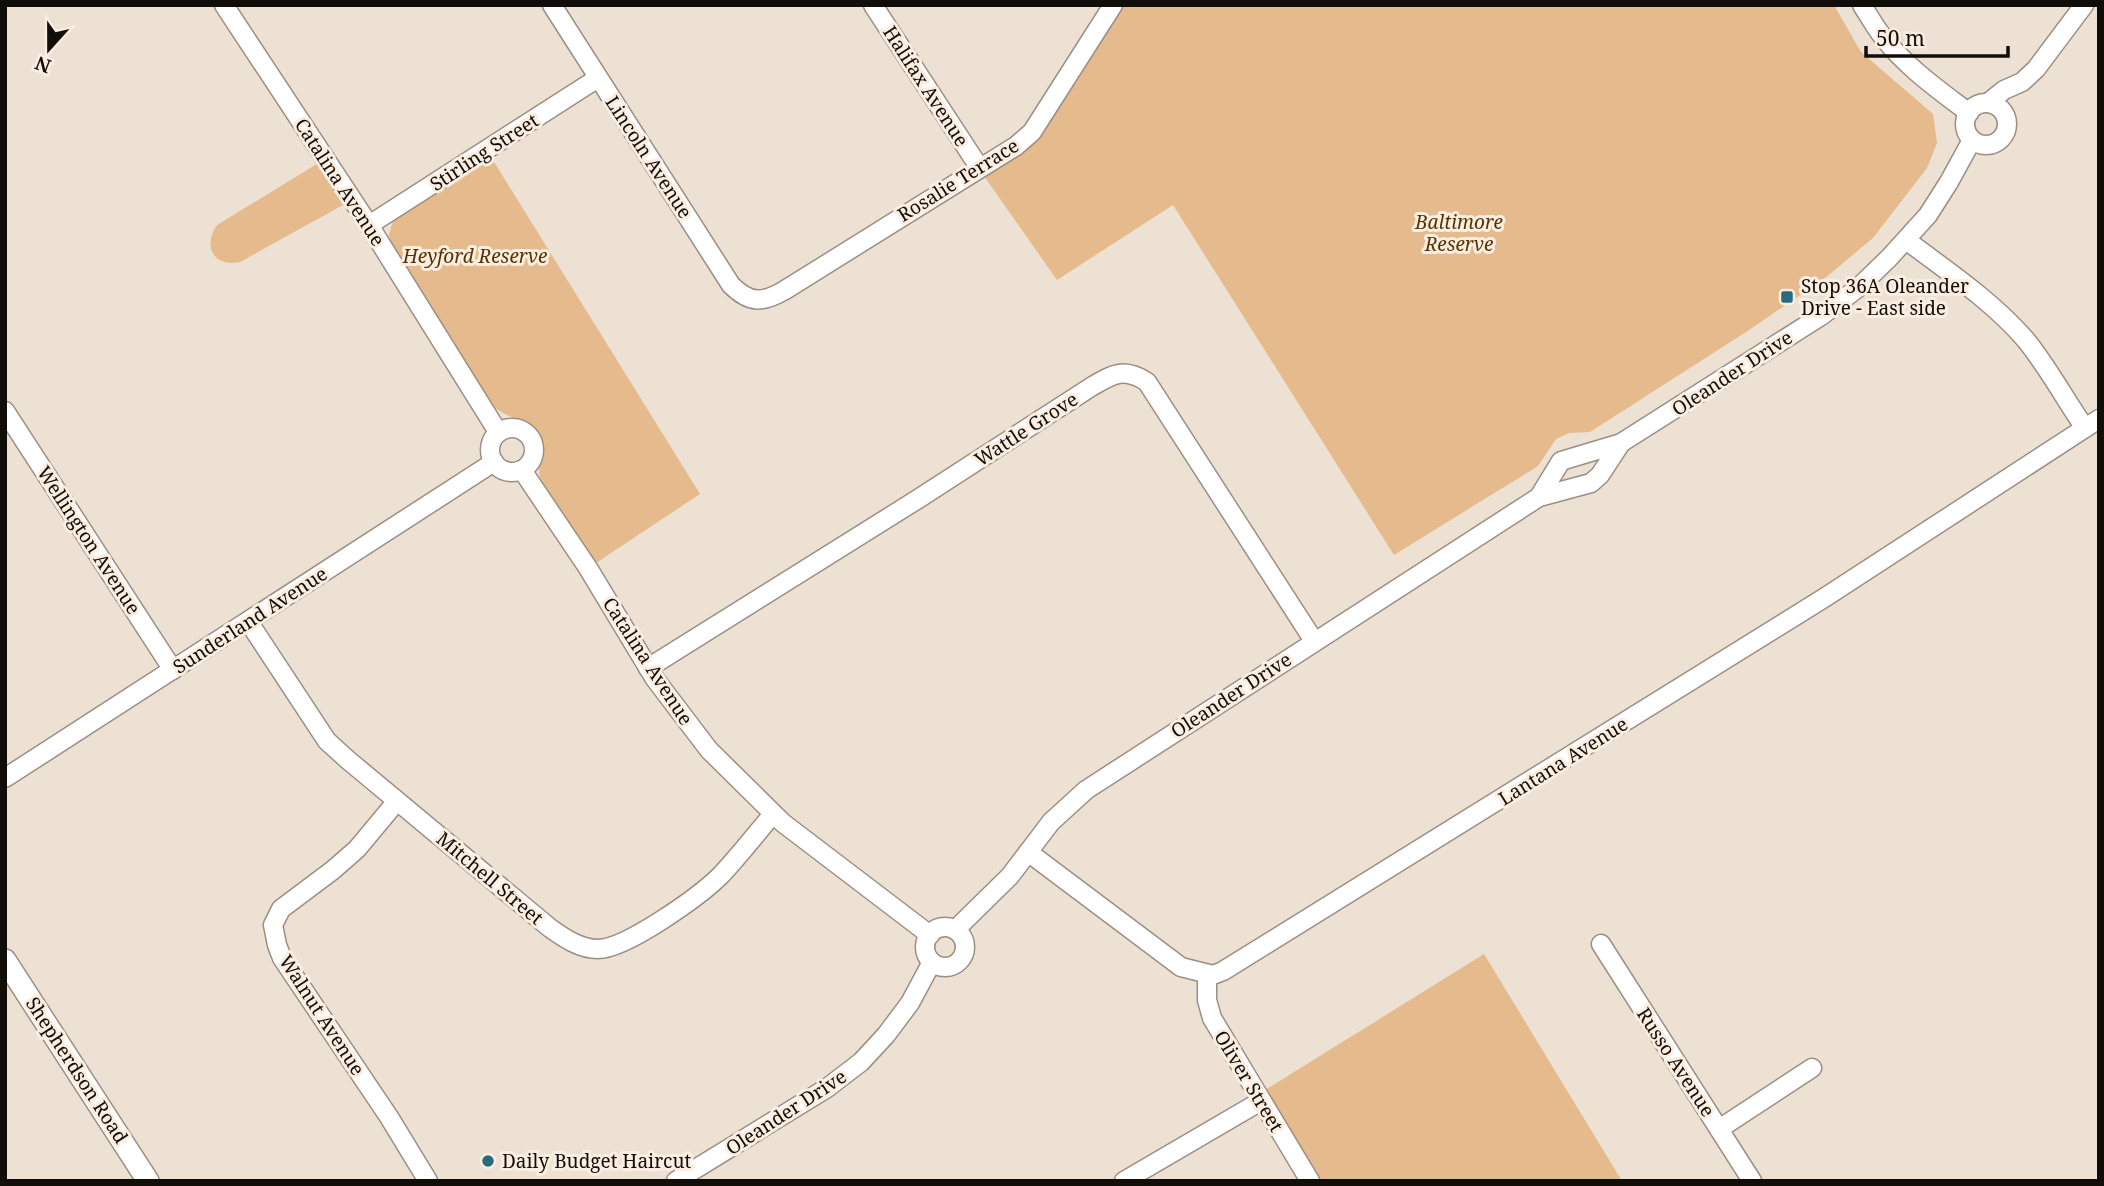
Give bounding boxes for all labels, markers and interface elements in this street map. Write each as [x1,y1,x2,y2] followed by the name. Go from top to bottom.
[14,14,84,84] north arrow
[1866,14,2008,58] scale bar
[877,21,975,151] street label: Halifax Avenue
[1876,24,1925,52] text: 50 m
[31,50,55,80] text: N
[600,91,698,223] street label: Lincoln Avenue
[425,107,544,197] street label: Stirling Street
[289,113,391,251] street label: Catalina Avenue
[892,132,1024,228] street label: Rosalie Terrace
[1414,209,1503,257] park label: Baltimore Reserve
[402,243,547,269] park label: Heyford Reserve
[1801,273,1969,321] place label: Stop 36A Oleander Drive - East side
[1779,289,1795,305] marker: Stop 36A Oleander Drive - East side
[1667,324,1797,422] street label: Oleander Drive
[969,386,1083,472] street label: Wattle Grove
[31,461,147,619] street label: Wellington Avenue
[168,560,332,680] street label: Sunderland Avenue
[597,592,699,730] street label: Catalina Avenue
[1166,646,1296,744] street label: Oleander Drive
[1493,711,1633,811] street label: Lantana Avenue
[431,826,549,931] street label: Mitchell Street
[273,950,371,1080] street label: Walnut Avenue
[20,992,134,1148] street label: Shepherdson Road
[1631,1002,1721,1122] street label: Russo Avenue
[1208,1025,1290,1137] street label: Oliver Street
[721,1063,851,1161] street label: Oleander Drive
[502,1148,692,1174] place label: Daily Budget Haircut
[480,1153,496,1169] marker: Daily Budget Haircut

